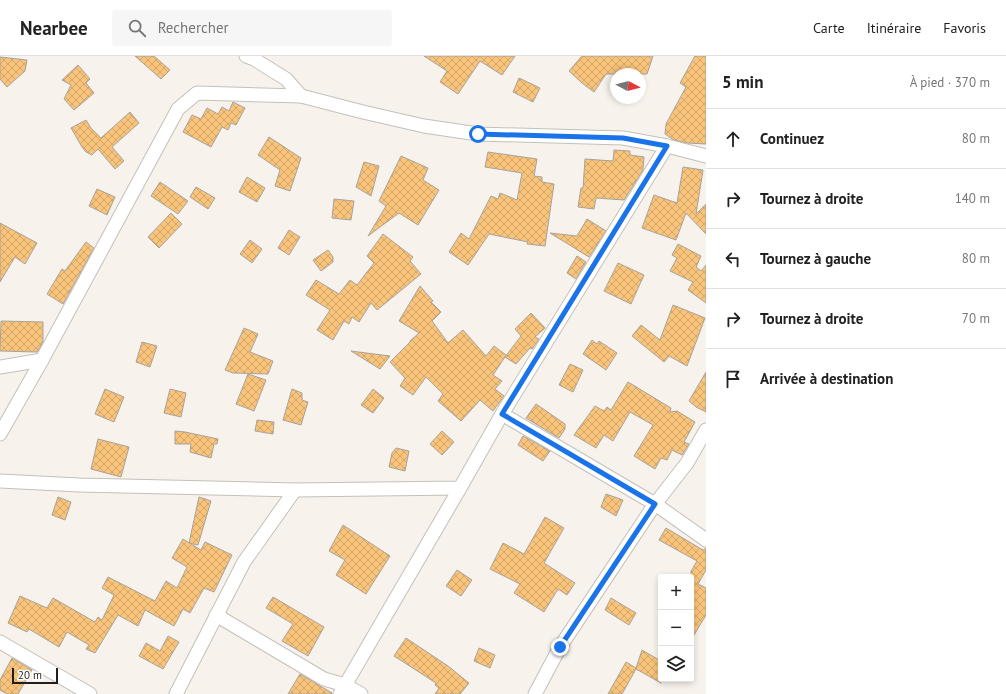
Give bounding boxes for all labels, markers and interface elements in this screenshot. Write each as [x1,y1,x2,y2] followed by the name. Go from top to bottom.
[112,10,392,46] search box
[20,16,88,40] text: Nearbee
[126,17,148,39] icon: search
[158,18,229,37] text: Rechercher
[813,19,845,37] text: Carte
[867,19,921,37] text: Itinéraire
[943,19,986,37] text: Favoris
[610,68,646,104] north arrow
[722,71,763,93] text: 5 min
[910,74,990,91] text: À pied · 370 m
[469,125,487,143] route start
[722,128,744,150] icon: ahead
[760,129,824,148] text: Continuez
[962,130,990,147] text: 80 m
[722,188,744,210] icon: right
[760,189,863,208] text: Tournez à droite
[955,190,990,207] text: 140 m
[722,248,744,270] icon: left
[760,249,871,268] text: Tournez à gauche
[962,250,990,267] text: 80 m
[722,308,744,330] icon: right
[760,309,863,328] text: Tournez à droite
[962,310,990,327] text: 70 m
[722,368,744,390] icon: arrive
[760,369,893,388] text: Arrivée à destination
[658,574,694,682] map controls
[658,574,694,610] button: +
[658,610,694,646] button: −
[551,638,569,656] route end
[658,646,694,682] button: layers
[12,666,58,685] scale bar
[18,668,42,682] text: 20 m

